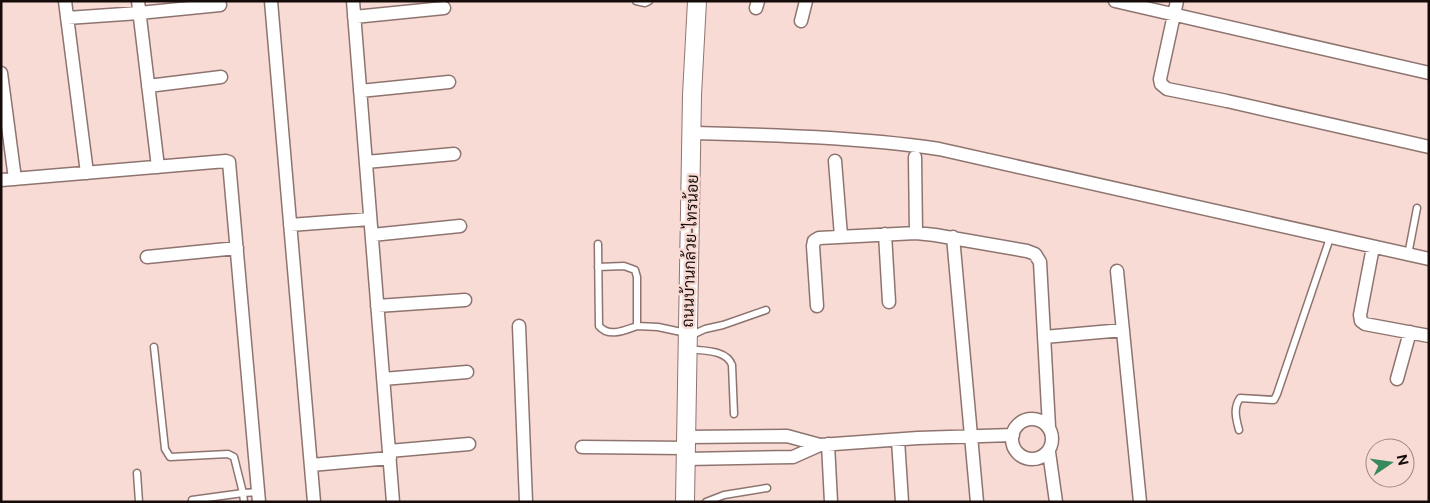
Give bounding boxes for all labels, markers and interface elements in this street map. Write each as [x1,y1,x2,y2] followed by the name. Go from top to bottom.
[676,174,702,328] street label: ถนนบ้านกล้วย-ไทรน้อย
[1365,438,1415,488] north arrow
[1394,453,1412,467] text: N

